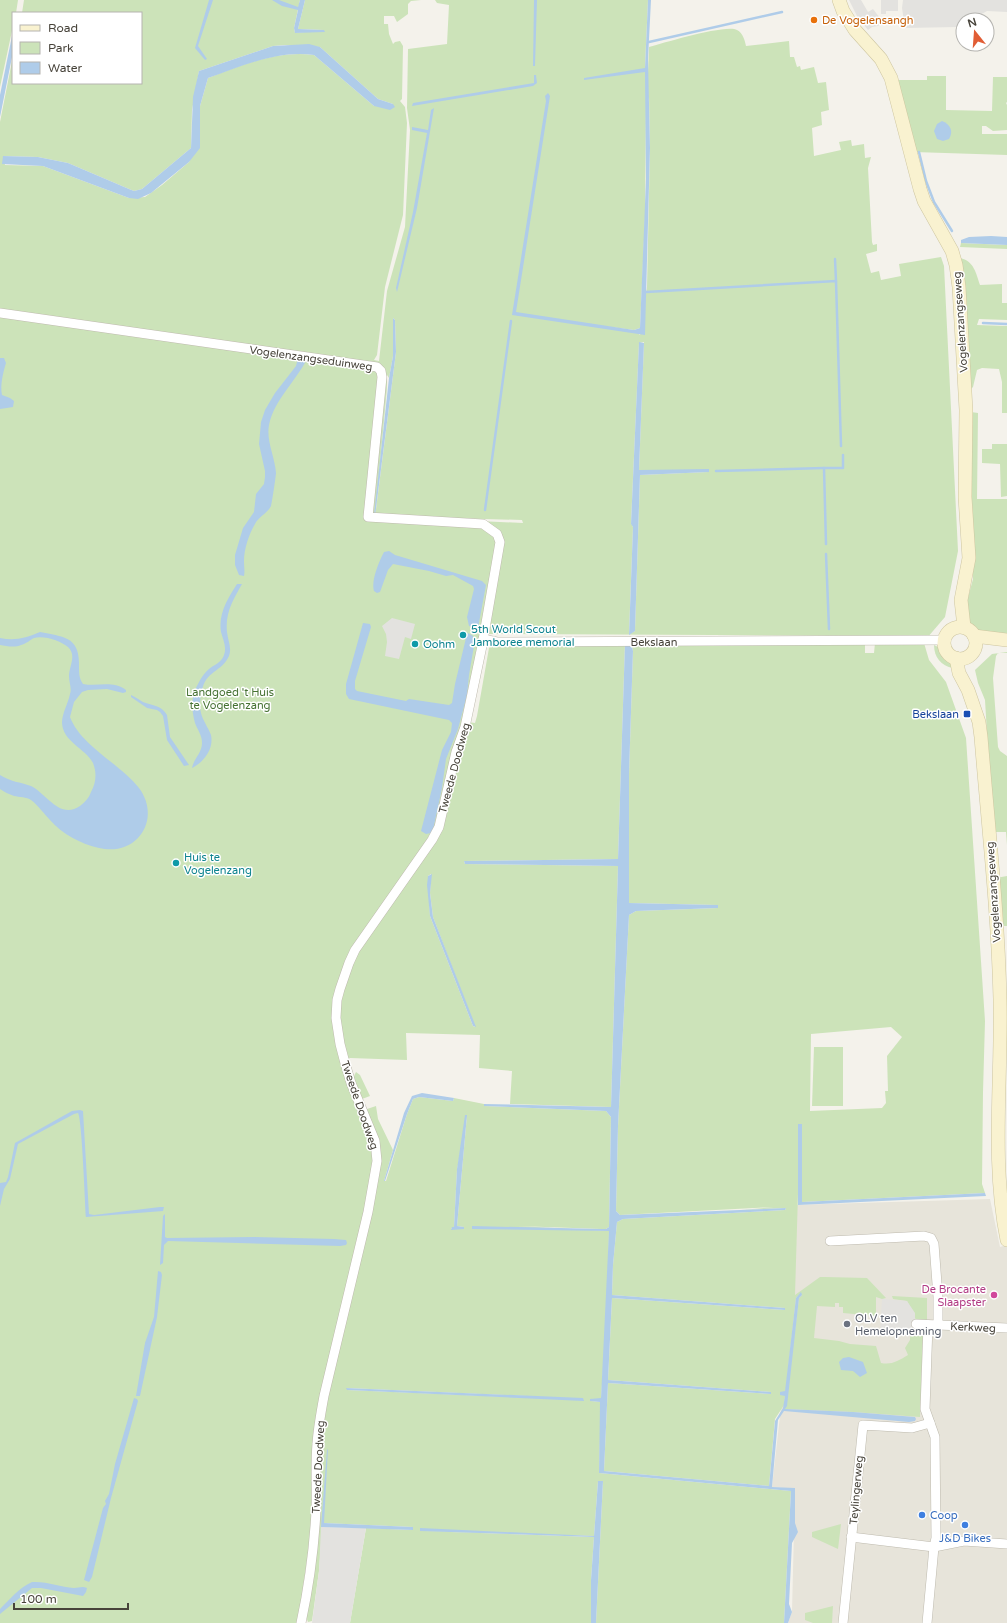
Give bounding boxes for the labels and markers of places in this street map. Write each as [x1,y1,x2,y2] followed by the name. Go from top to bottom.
[822,14,914,27] place label: De Vogelensangh
[809,15,819,25] marker: De Vogelensangh
[471,623,574,649] place label: 5th World Scout Jamboree memorial
[458,630,468,640] marker: 5th World Scout Jamboree memorial
[423,638,455,651] place label: Oohm
[410,639,420,649] marker: Oohm
[912,708,959,721] place label: Bekslaan
[962,709,972,719] marker: Bekslaan
[184,851,252,877] place label: Huis te Vogelenzang
[171,858,181,868] marker: Huis te Vogelenzang
[922,1283,987,1309] place label: De Brocante Slaapster
[989,1290,999,1300] marker: De Brocante Slaapster
[855,1312,942,1338] place label: OLV ten Hemelopneming
[842,1319,852,1329] marker: OLV ten Hemelopneming
[930,1509,958,1522] place label: Coop
[917,1510,927,1520] marker: Coop
[960,1520,970,1530] marker: J&D Bikes
[939,1532,991,1545] place label: J&D Bikes

